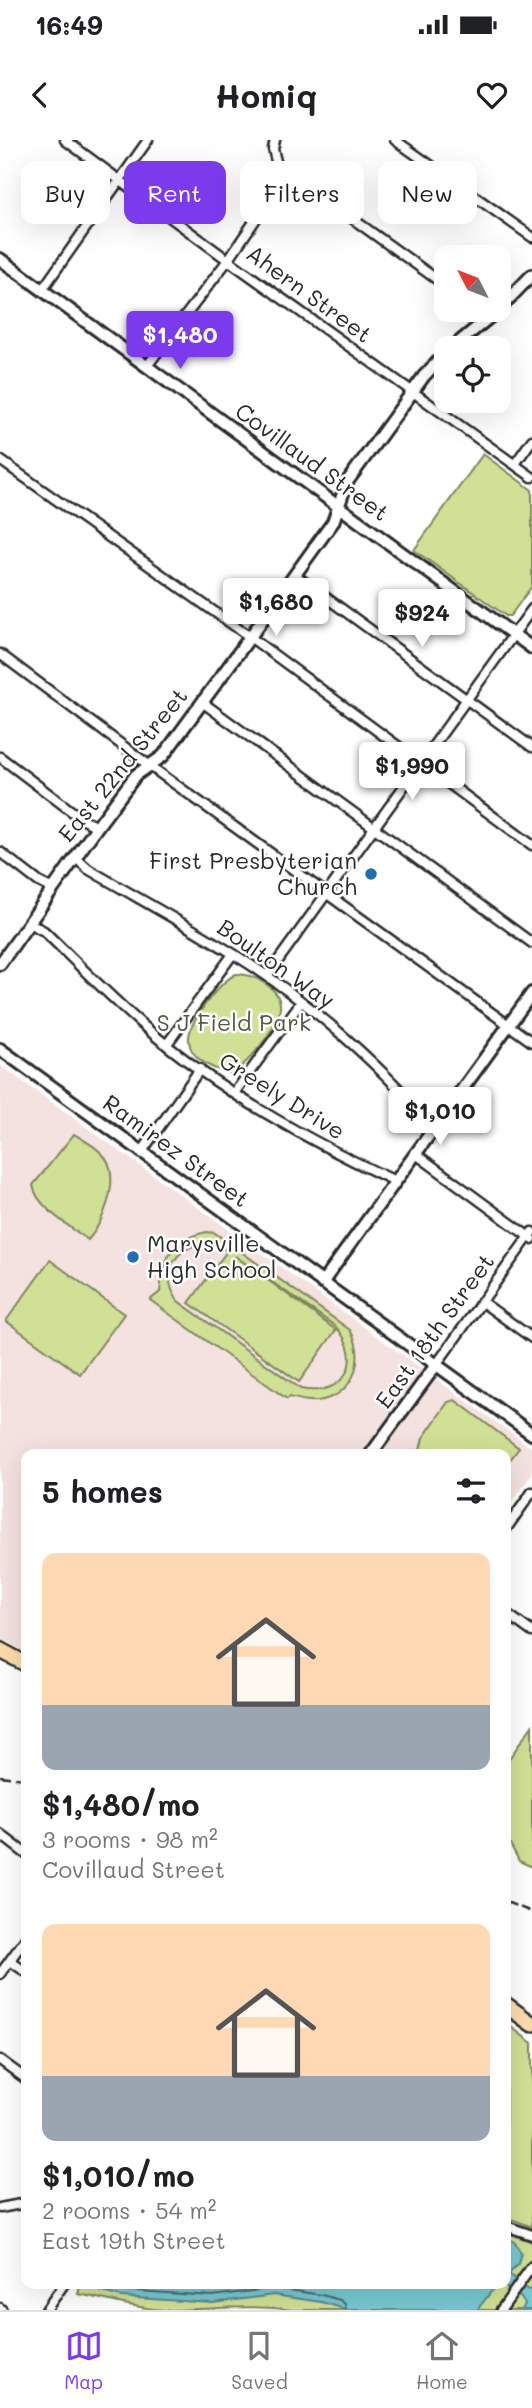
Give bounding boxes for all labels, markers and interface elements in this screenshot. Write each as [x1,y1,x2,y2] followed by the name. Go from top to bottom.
[35,8,103,42] text: 16:49
[215,74,317,116] text: Homiq
[21,76,59,114] icon: back
[473,76,511,114] icon: heart
[21,161,110,224] chip: Buy
[124,161,226,224] chip: Rent
[240,161,364,224] chip: Filters
[378,161,477,224] chip: New
[241,238,378,349] street label: Ahern Street
[434,245,511,322] north arrow
[434,245,511,413] map controls
[123,312,237,371] pin: $1,480
[142,319,218,349] text: $1,480
[434,336,511,413] button: locate
[230,395,395,527] street label: Covillaud Street
[219,578,333,638] pin: $1,680
[239,586,313,616] text: $1,680
[381,589,463,649] pin: $924
[394,597,450,627] text: $924
[51,681,194,848] street label: East 22nd Street
[355,742,469,802] pin: $1,990
[375,750,449,780] text: $1,990
[149,845,357,901] place label: First Presbyterian Church
[363,866,379,882] marker: First Presbyterian Church
[212,912,341,1015] street label: Boulton Way
[157,1007,311,1037] park label: S J Field Park
[214,1045,351,1146] street label: Greely Drive
[98,1087,256,1213] street label: Ramirez Street
[383,1088,497,1147] pin: $1,010
[404,1095,476,1125] text: $1,010
[147,1228,277,1284] place label: Marysville High School
[368,1247,500,1414] street label: East 18th Street
[125,1249,141,1265] marker: Marysville High School
[42,1471,163,1511] text: 5 homes
[452,1472,490,1510] icon: filters
[203,1599,329,1725] icon: home
[42,1784,200,1824] text: $1,480/mo
[42,1824,218,1854] text: 3 rooms · 98 m²
[42,1854,225,1884] text: Covillaud Street
[203,1970,329,2096] icon: home
[42,2155,194,2195] text: $1,010/mo
[42,2195,217,2225] text: 2 rooms · 54 m²
[42,2225,226,2255] text: East 19th Street
[64,2327,103,2394] tab: Map
[231,2327,288,2394] tab: Saved
[416,2327,468,2394] tab: Home

